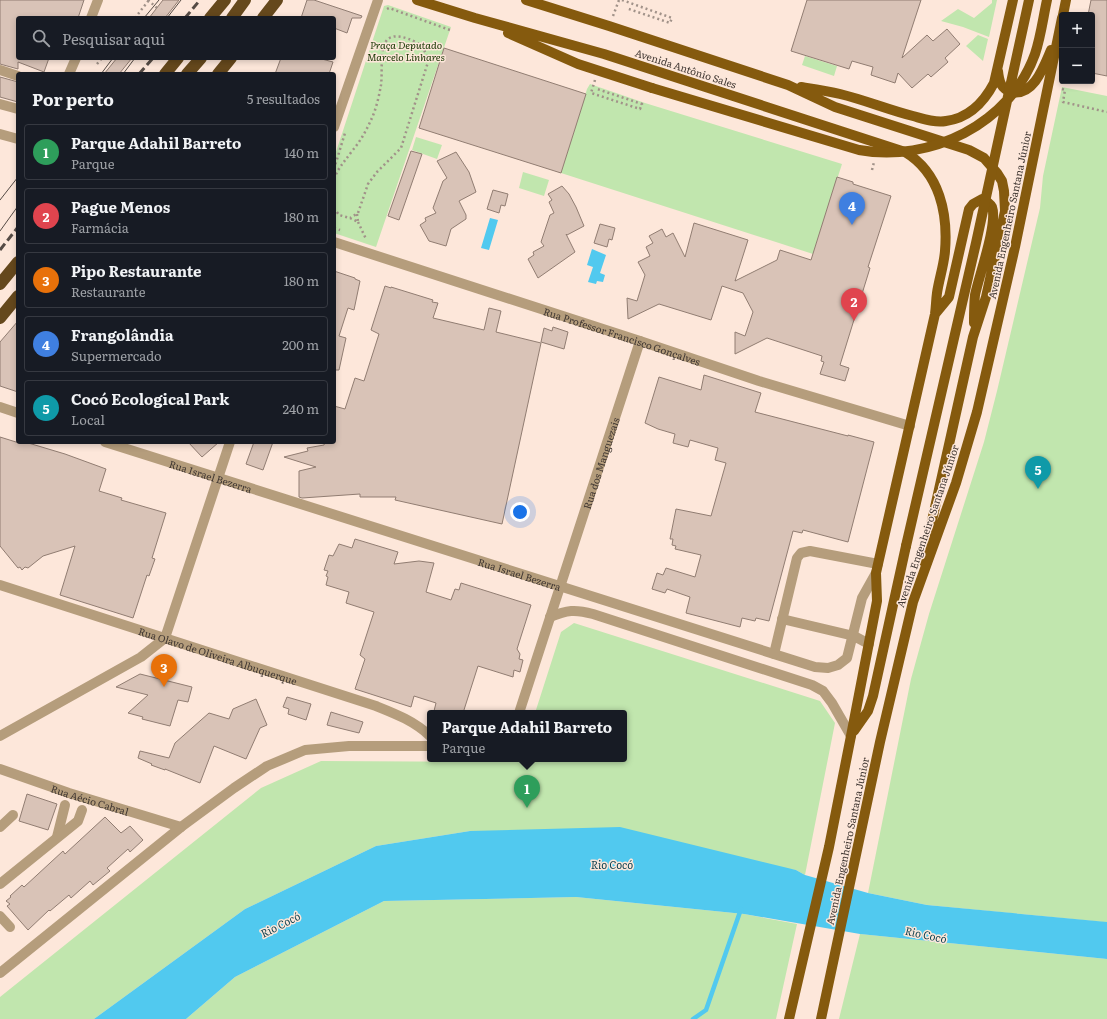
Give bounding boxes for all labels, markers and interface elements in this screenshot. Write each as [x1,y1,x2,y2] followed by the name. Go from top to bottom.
[1059,12,1095,84] map controls
[1059,12,1095,48] button: +
[16,16,336,60] search box
[30,27,52,49] icon: search
[62,27,165,50] text: Pesquisar aqui
[367,37,445,64] park label: Praça Deputado Marcelo Linhares
[633,45,739,92] street label: Avenida Antônio Sales
[1059,48,1095,84] button: −
[32,86,114,111] text: Por perto
[247,89,320,108] text: 5 resultados
[984,130,1034,300] street label: Avenida Engenheiro Santana Júnior
[71,131,241,154] text: Parque Adahil Barreto
[43,143,49,162] text: 1
[284,143,319,162] text: 140 m
[71,154,114,173] text: Parque
[839,192,865,225] pin: 4
[71,195,170,218] text: Pague Menos
[43,207,49,226] text: 2
[284,207,319,226] text: 180 m
[71,218,129,237] text: Farmácia
[71,259,202,282] text: Pipo Restaurante
[42,271,50,290] text: 3
[284,271,319,290] text: 180 m
[71,282,146,301] text: Restaurante
[841,288,867,321] pin: 2
[542,303,703,368] street label: Rua Professor Francisco Gonçalves
[71,323,174,346] text: Frangolândia
[42,335,50,354] text: 4
[282,335,319,354] text: 200 m
[71,346,162,365] text: Supermercado
[71,387,229,410] text: Cocó Ecological Park
[42,399,50,418] text: 5
[283,399,319,418] text: 240 m
[71,410,105,429] text: Local
[578,415,622,511] street label: Rua dos Manguezais
[892,442,962,609] street label: Avenida Engenheiro Santana Júnior
[167,455,255,496] street label: Rua Israel Bezerra
[1025,456,1051,489] pin: 5
[510,502,530,522] your location
[476,553,564,594] street label: Rua Israel Bezerra
[137,623,299,688] street label: Rua Olavo de Oliveira Albuquerque
[151,654,177,687] pin: 3
[427,710,627,762] popup
[442,715,612,738] text: Parque Adahil Barreto
[442,738,485,757] text: Parque
[822,756,872,926] street label: Avenida Engenheiro Santana Júnior
[514,775,540,808] pin: 1
[49,780,131,818] street label: Rua Aécio Cabral
[591,856,633,872] water label: Rio Cocó
[257,907,303,941] water label: Rio Cocó
[904,922,948,946] water label: Rio Cocó

